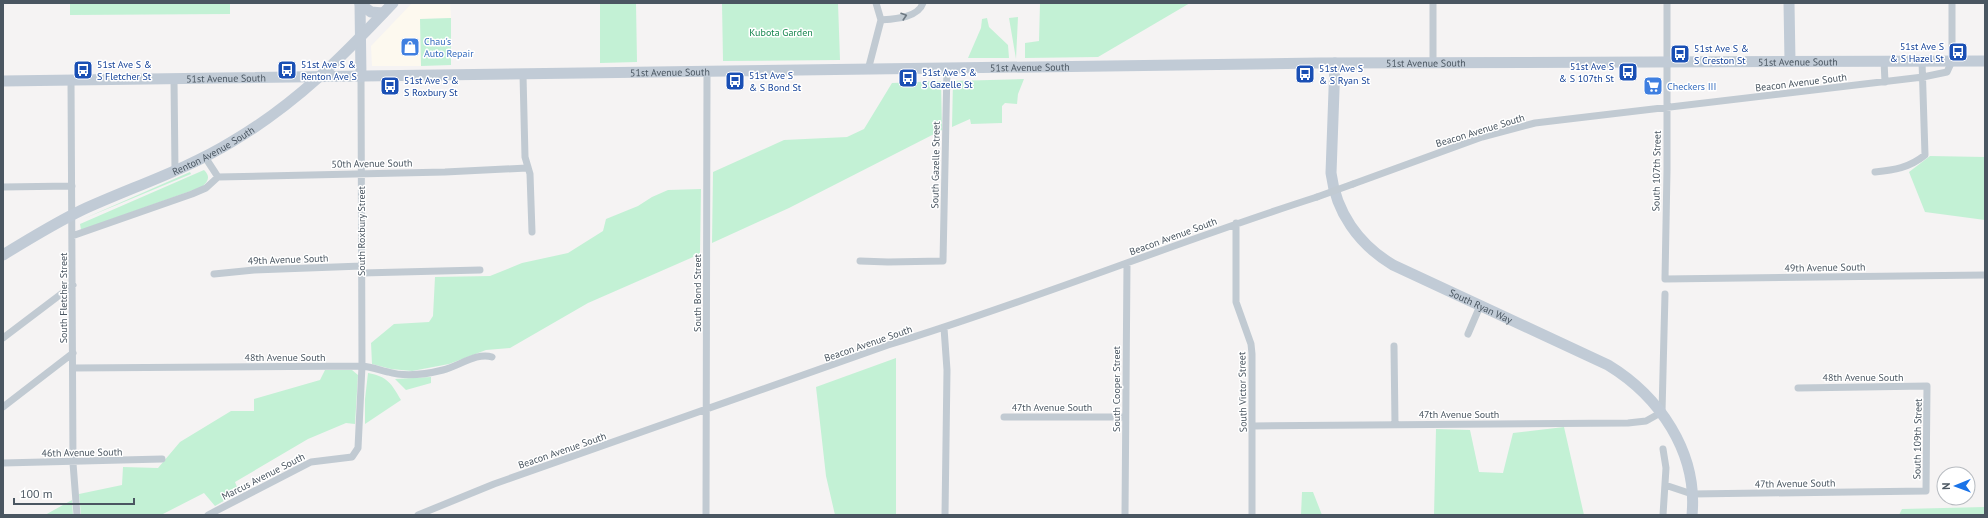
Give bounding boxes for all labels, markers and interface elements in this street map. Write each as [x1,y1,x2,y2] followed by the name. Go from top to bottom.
[900,12,907,21] one-way arrow
[749,26,813,39] park label: Kubota Garden
[424,35,474,60] place label: Chau's Auto Repair
[399,36,421,58] shop icon: Chau's Auto Repair
[1890,40,1945,65] place label: 51st Ave S & S Hazel St
[1947,41,1969,63] bus stop icon: 51st Ave S & S Hazel St
[1694,42,1749,67] place label: 51st Ave S & S Creston St
[1669,43,1691,65] bus stop icon: 51st Ave S & S Creston St
[1758,55,1838,69] street label: 51st Avenue South
[1386,57,1466,70] street label: 51st Avenue South
[97,58,152,83] place label: 51st Ave S & S Fletcher St
[301,58,357,83] place label: 51st Ave S & Renton Ave S
[72,59,94,81] bus stop icon: 51st Ave S & S Fletcher St
[276,59,298,81] bus stop icon: 51st Ave S & Renton Ave S
[990,60,1070,74] street label: 51st Avenue South
[1559,60,1615,85] place label: 51st Ave S & S 107th St
[1617,61,1639,83] bus stop icon: 51st Ave S & S 107th St
[1319,62,1370,87] place label: 51st Ave S & S Ryan St
[1294,63,1316,85] bus stop icon: 51st Ave S & S Ryan St
[630,65,710,79] street label: 51st Avenue South
[922,66,977,91] place label: 51st Ave S & S Gazelle St
[897,67,919,89] bus stop icon: 51st Ave S & S Gazelle St
[749,69,802,94] place label: 51st Ave S & S Bond St
[724,70,746,92] bus stop icon: 51st Ave S & S Bond St
[1755,70,1848,95] street label: Beacon Avenue South
[186,71,266,85] street label: 51st Avenue South
[404,74,459,99] place label: 51st Ave S & S Roxbury St
[379,75,401,97] bus stop icon: 51st Ave S & S Roxbury St
[1642,75,1664,97] supermarket icon: Checkers III
[1667,80,1716,93] place label: Checkers III
[1434,111,1526,150] street label: Beacon Avenue South
[928,121,943,209] street label: South Gazelle Street
[170,123,257,178] street label: Renton Avenue South
[1649,130,1664,212] street label: South 107th Street
[331,156,413,171] street label: 50th Avenue South
[355,185,368,276] street label: South Roxbury Street
[1128,215,1219,258] street label: Beacon Avenue South
[57,252,70,343] street label: South Fletcher Street
[247,252,329,267] street label: 49th Avenue South
[691,253,704,332] street label: South Bond Street
[1784,260,1866,275] street label: 49th Avenue South
[1447,286,1515,327] street label: South Ryan Way
[822,322,914,365] street label: Beacon Avenue South
[1110,346,1123,432] street label: South Cooper Street
[245,351,325,364] street label: 48th Avenue South
[1235,351,1250,432] street label: South Victor Street
[1823,371,1903,384] street label: 48th Avenue South
[1910,398,1925,480] street label: South 109th Street
[1012,401,1092,414] street label: 47th Avenue South
[1419,408,1499,421] street label: 47th Avenue South
[516,429,608,472] street label: Beacon Avenue South
[41,445,123,460] street label: 46th Avenue South
[219,450,307,503] street label: Marcus Avenue South
[1936,466,1976,506] north arrow
[1755,476,1835,491] street label: 47th Avenue South
[14,480,134,506] scale bar
[1939,482,1953,490] text: N
[20,486,53,501] text: 100 m

